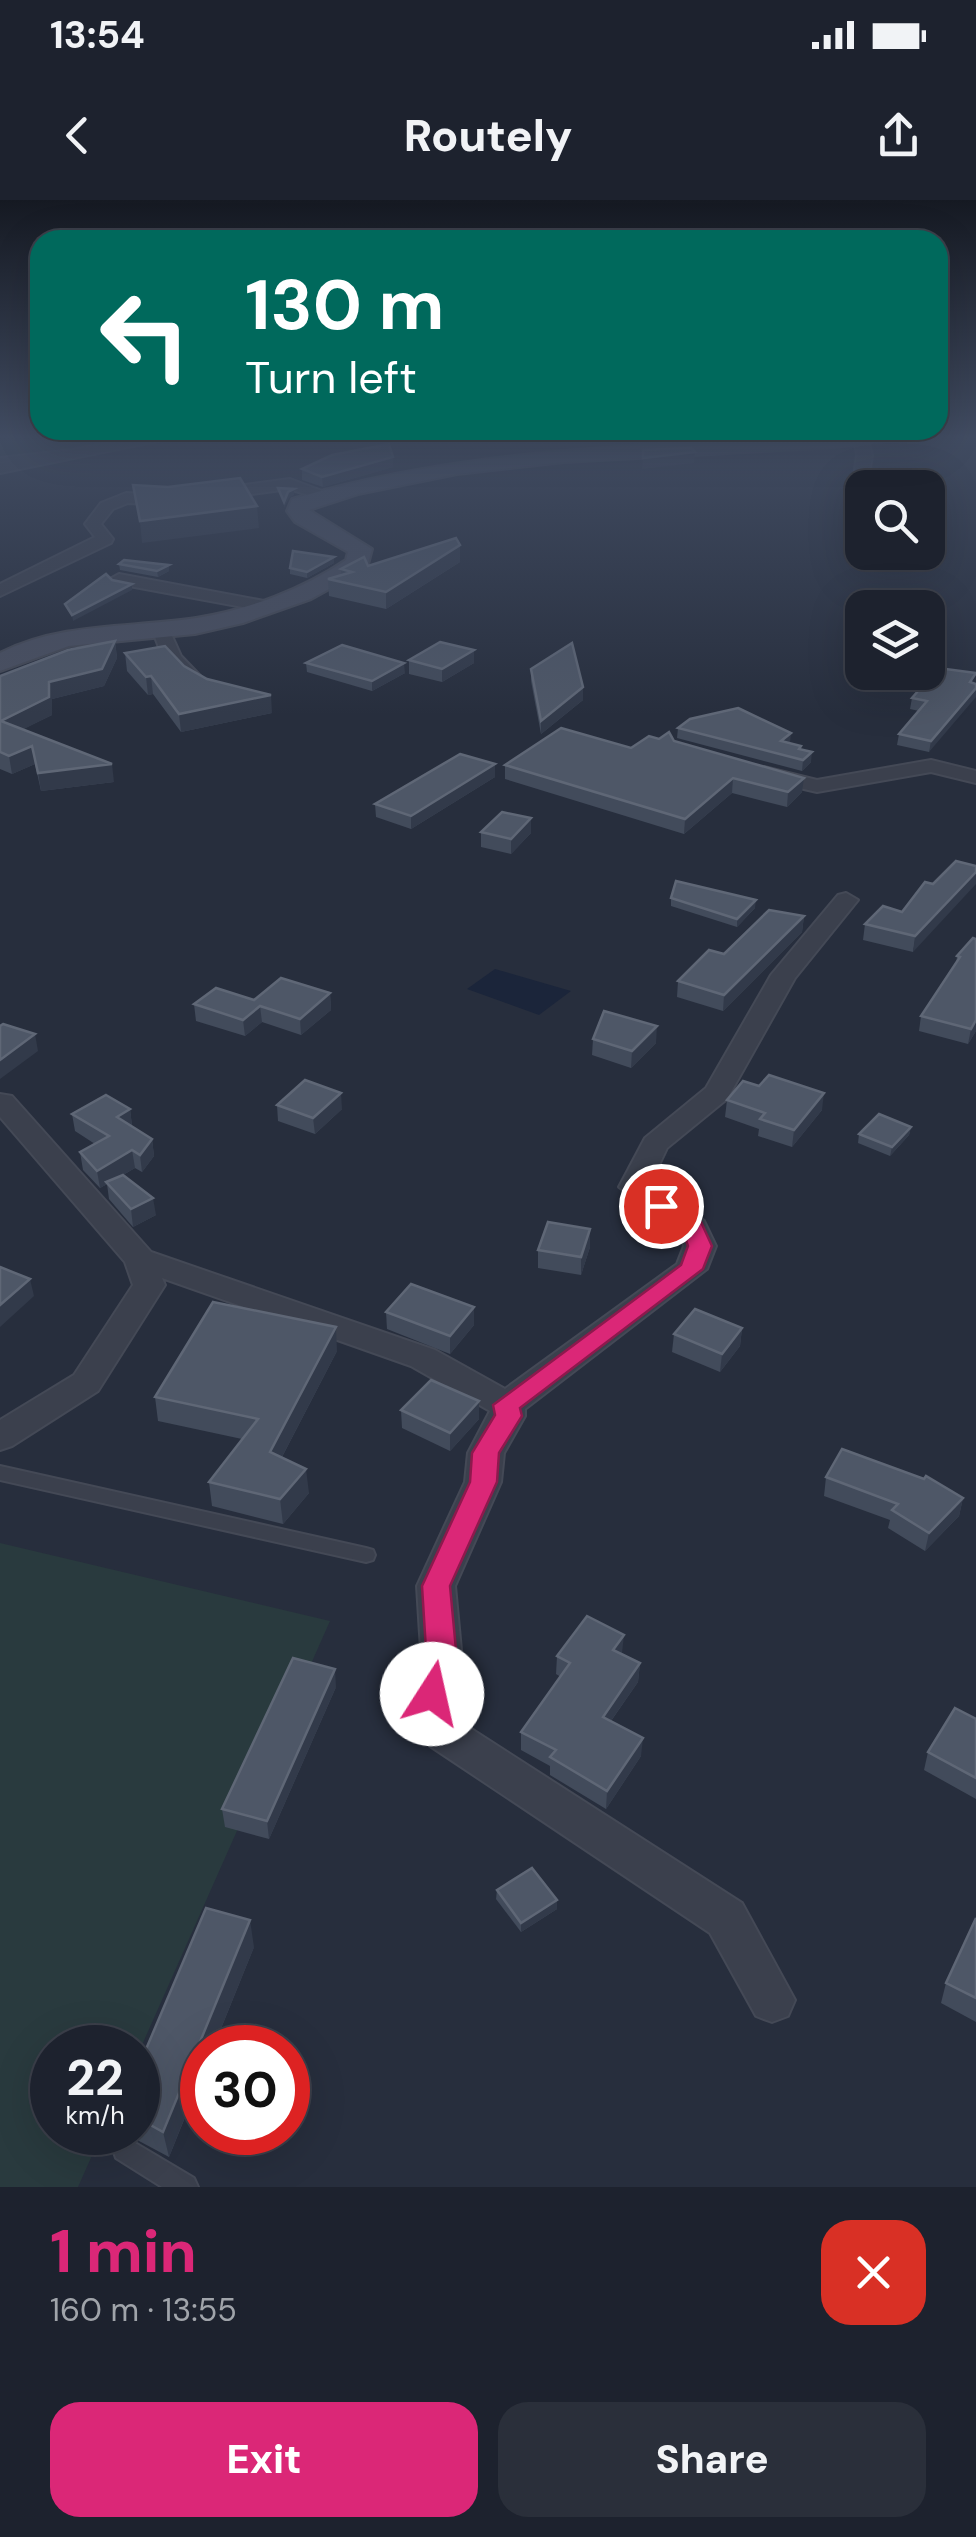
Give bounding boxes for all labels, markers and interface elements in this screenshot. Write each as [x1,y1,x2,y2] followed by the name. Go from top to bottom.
[50,10,145,60] text: 13:54
[404,106,572,165] text: Routely
[50,108,105,163] icon: back
[871,108,926,163] icon: share
[245,260,444,351] text: 130 m
[80,270,210,400] icon: left
[245,348,417,407] text: Turn left
[845,470,945,690] map controls
[845,470,945,570] button: search
[845,590,945,690] button: layers
[619,1164,704,1249] pin
[634,1179,689,1234] icon: arrive
[380,1642,484,1746] position arrow
[180,2025,310,2155] speed limit sign: 30
[66,2045,124,2111] text: 22
[65,2099,125,2132] text: km/h
[50,2212,197,2291] text: 1 min
[821,2220,926,2325] button: close
[50,2289,237,2331] text: 160 m · 13:55
[50,2402,478,2517] button: Exit
[498,2402,926,2517] button: Share

